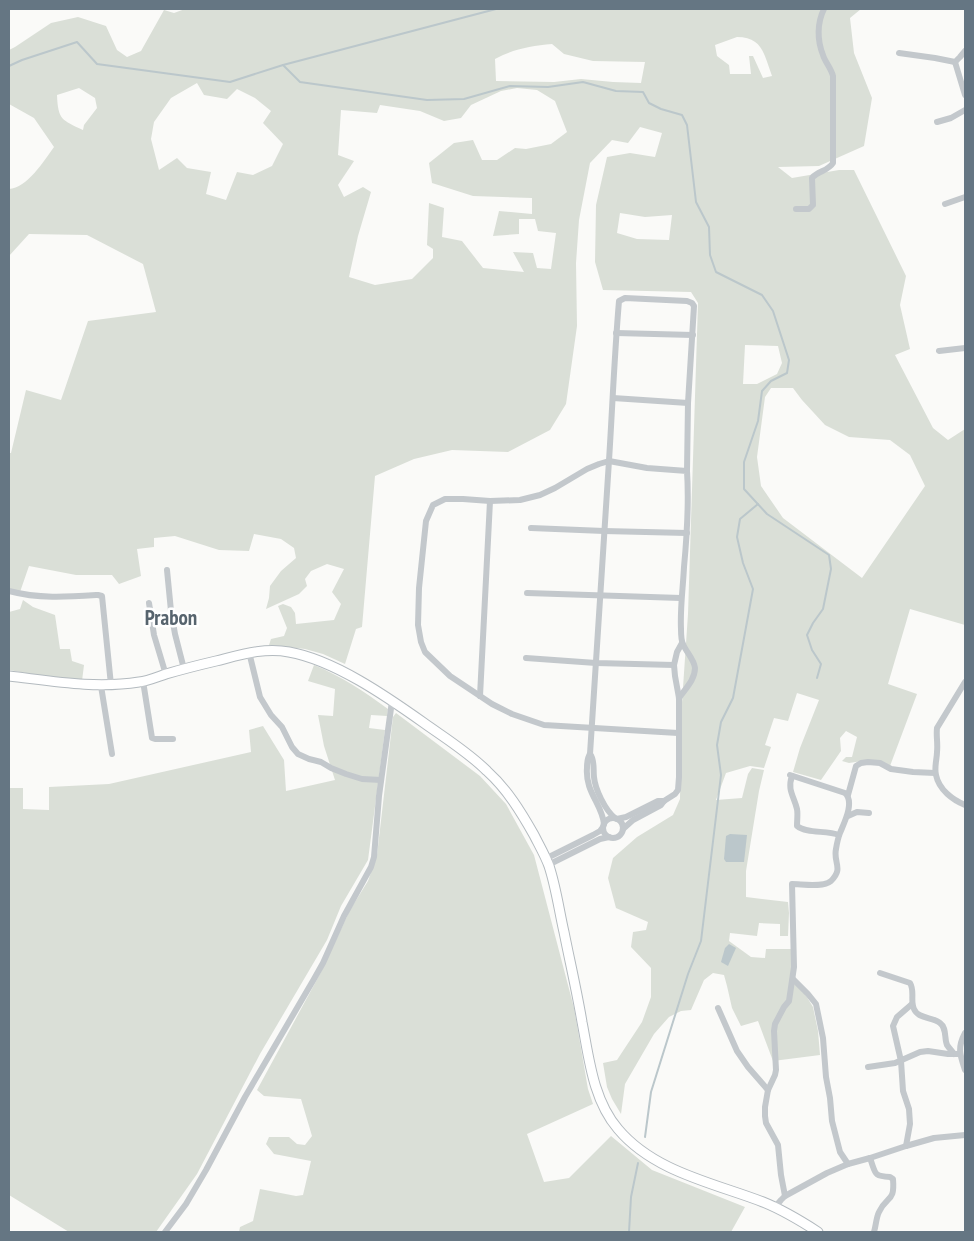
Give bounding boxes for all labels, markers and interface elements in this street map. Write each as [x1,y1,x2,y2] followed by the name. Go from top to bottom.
[145,604,197,631] district label: Prabon

